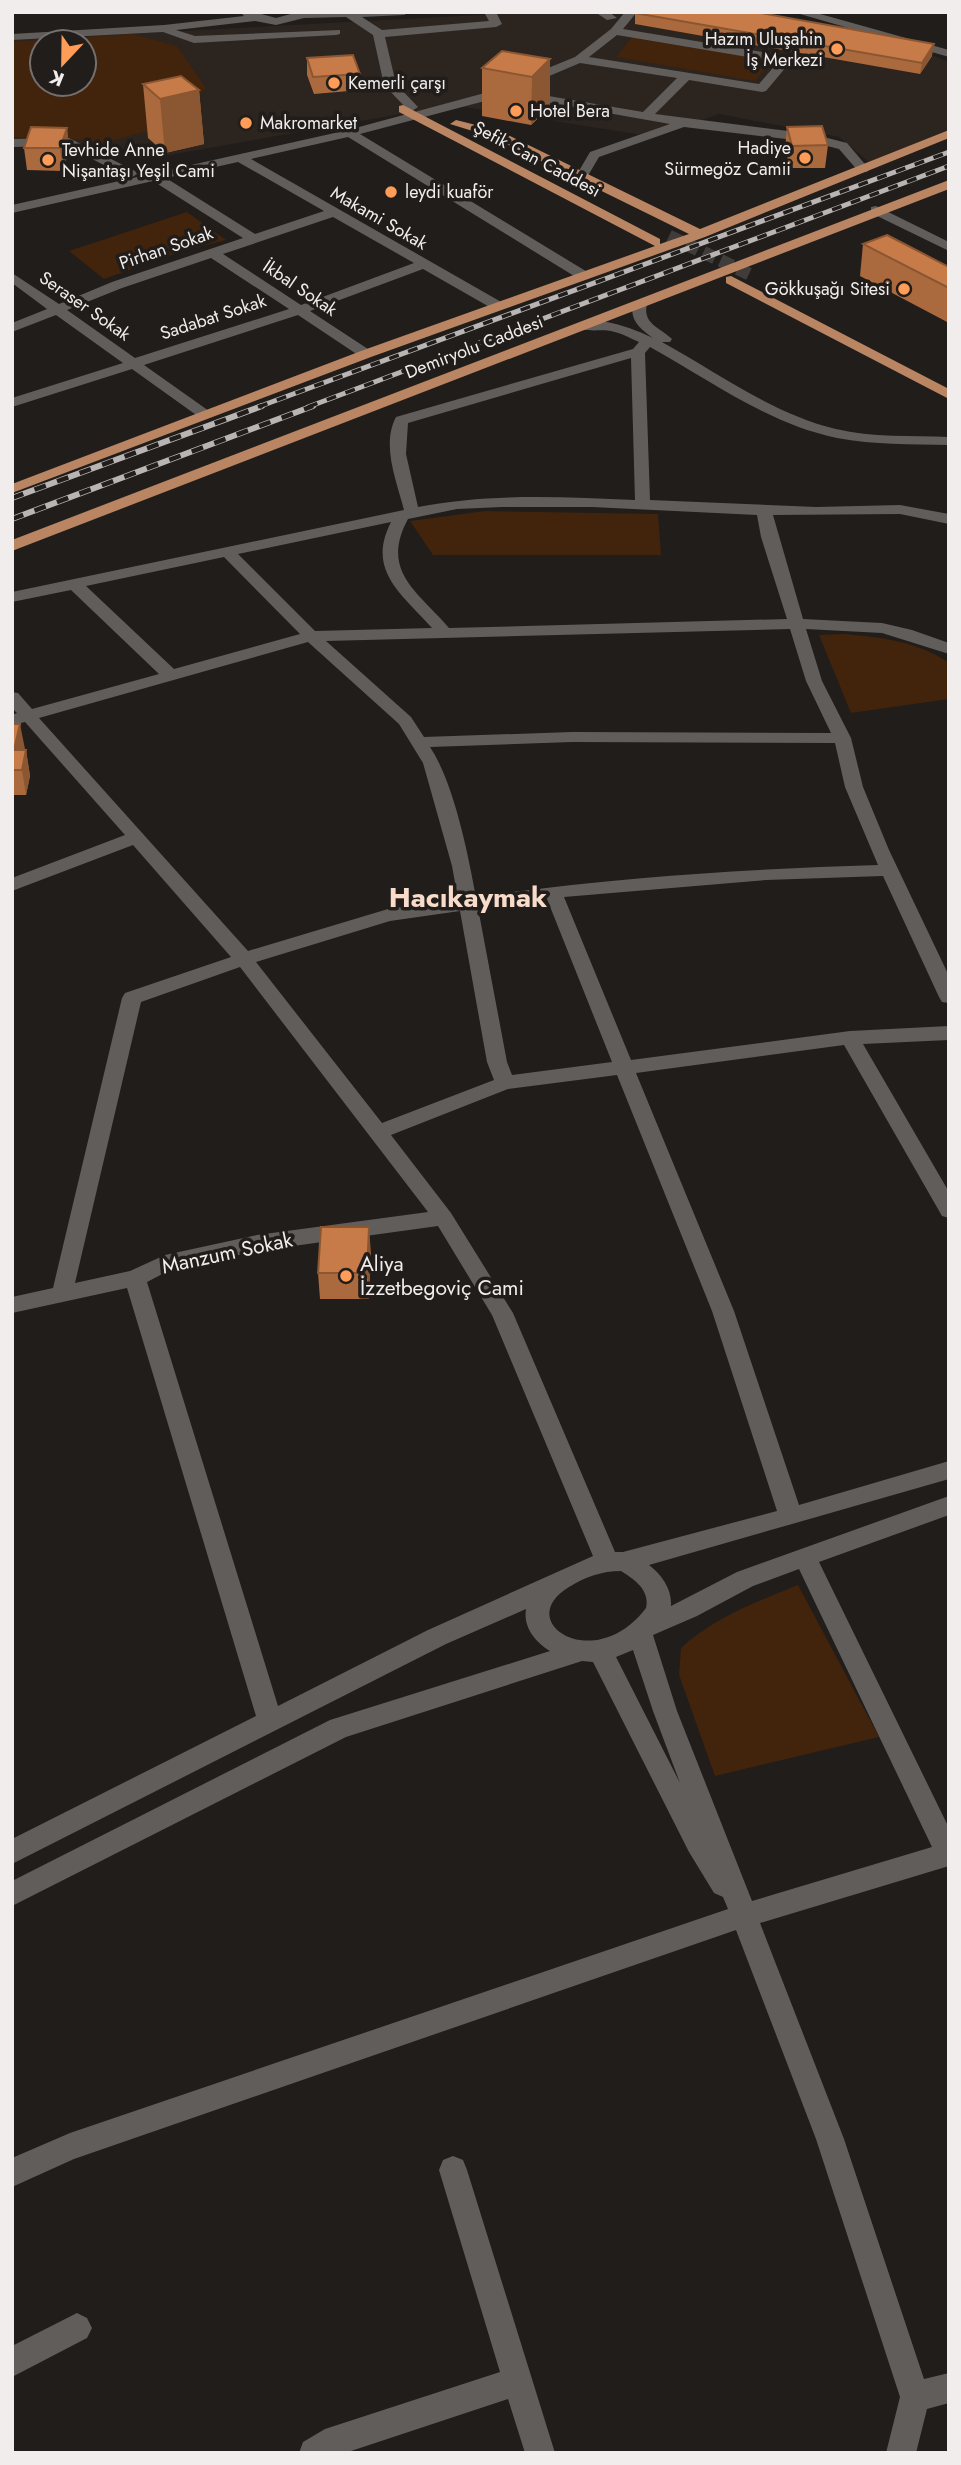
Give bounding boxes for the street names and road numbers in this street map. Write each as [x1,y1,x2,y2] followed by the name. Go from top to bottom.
[469,114,605,204] street label: Şefik Can Caddesi
[326,180,432,256] street label: Makami Sokak
[115,220,217,276] street label: Pirhan Sokak
[258,253,343,323] street label: İkbal Sokak
[34,265,136,347] street label: Seraser Sokak
[157,288,270,346] street label: Sadabat Sokak
[401,309,547,385] street label: Demiryolu Caddesi
[159,1224,296,1281] street label: Manzum Sokak

